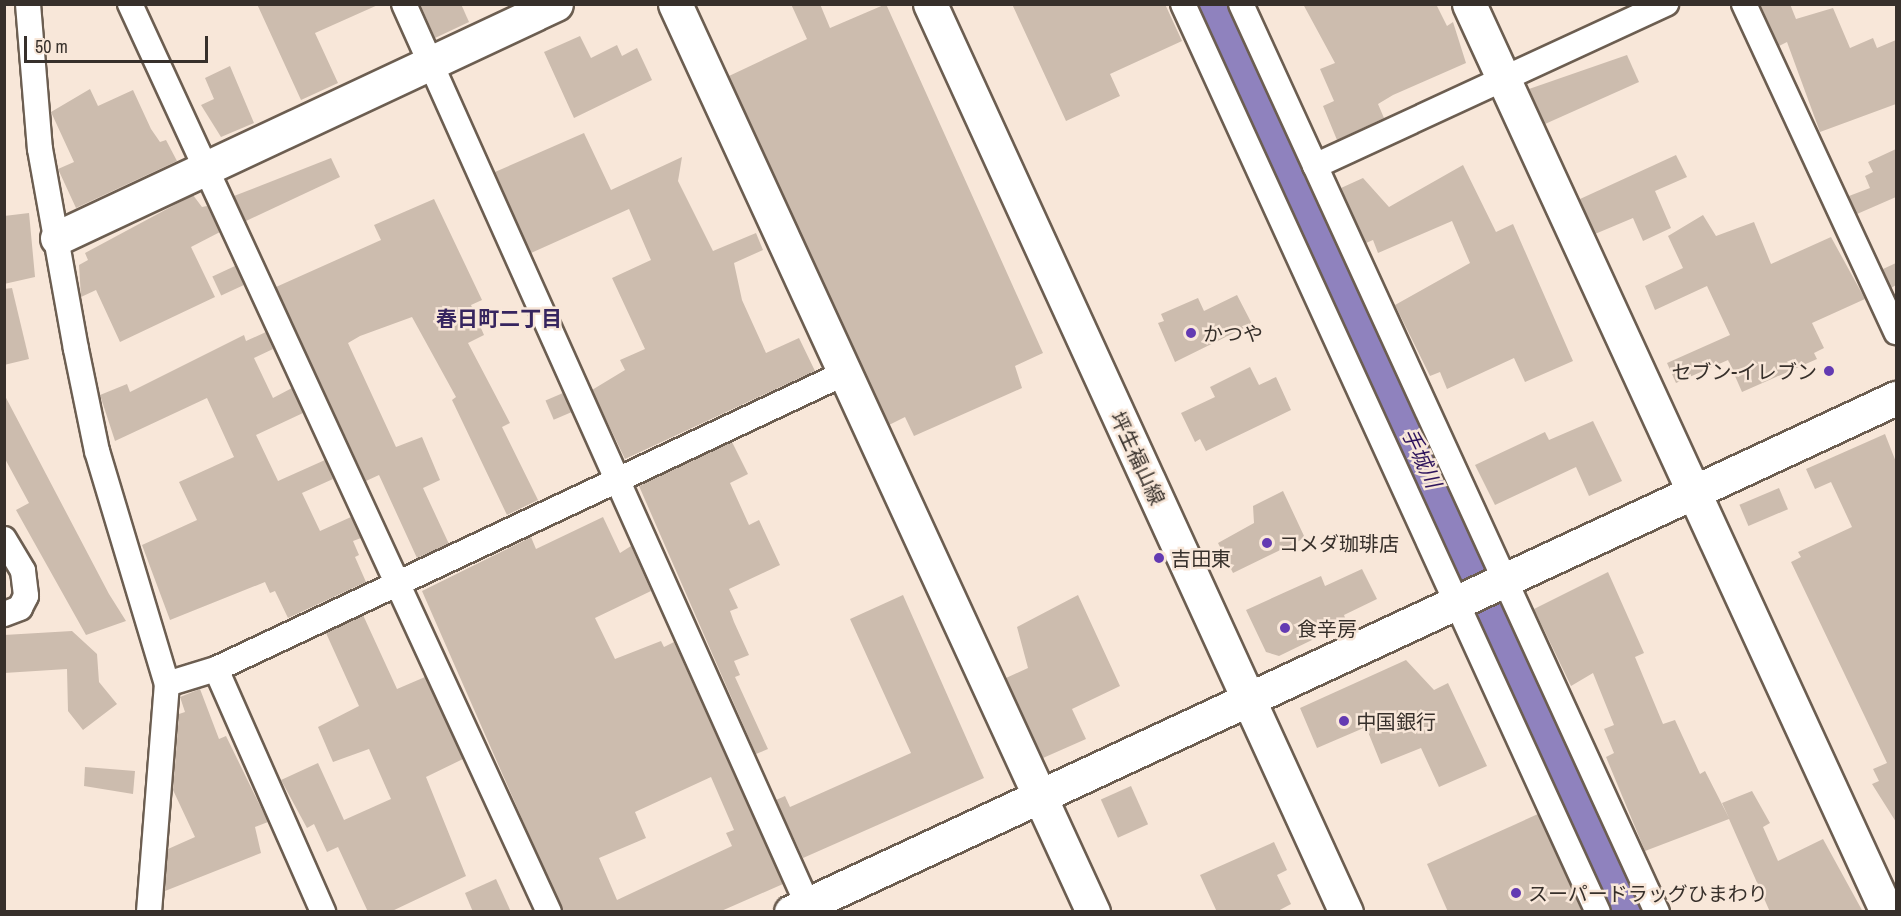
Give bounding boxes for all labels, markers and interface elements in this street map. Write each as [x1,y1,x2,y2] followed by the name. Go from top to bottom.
[27,24,212,62] scale bar
[35,34,68,59] text: 50 m
[436,306,562,332] district label: 春日町二丁目
[1203,321,1263,345] place label: かつや
[1184,326,1198,340] marker: かつや
[1672,359,1817,383] place label: セブン-イレブン
[1822,364,1836,378] marker: セブン-イレブン
[1106,408,1170,508] street label: 坪生福山線
[1396,424,1446,492] water label: 手城川
[1279,531,1399,555] place label: コメダ珈琲店
[1260,536,1274,550] marker: コメダ珈琲店
[1171,546,1231,570] place label: 吉田東
[1152,551,1166,565] marker: 吉田東
[1297,616,1357,640] place label: 食辛房
[1278,621,1292,635] marker: 食辛房
[1356,709,1436,733] place label: 中国銀行
[1337,714,1351,728] marker: 中国銀行
[1528,881,1768,905] place label: スーパードラッグひまわり
[1509,886,1523,900] marker: スーパードラッグひまわり

